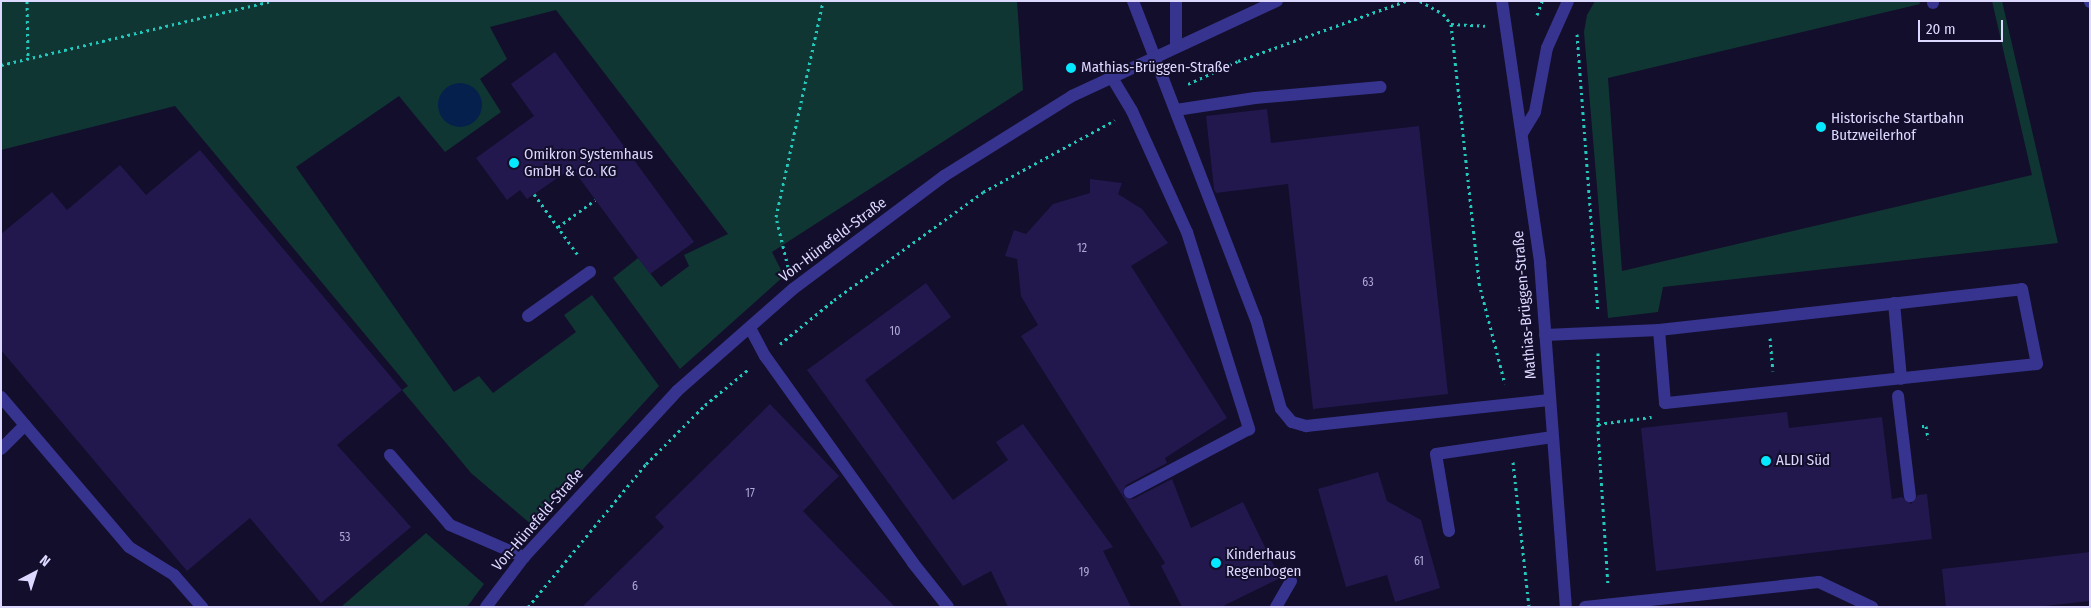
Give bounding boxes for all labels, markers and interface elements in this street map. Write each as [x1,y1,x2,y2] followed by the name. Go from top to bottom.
[1921,10,2006,42] scale bar
[1926,20,1956,38] text: 20 m
[1081,59,1230,77] place label: Mathias-Brüggen-Straße
[1065,62,1077,74] marker: Mathias-Brüggen-Straße
[1831,109,1964,144] place label: Historische Startbahn Butzweilerhof
[1815,121,1827,133] marker: Historische Startbahn Butzweilerhof
[524,145,653,180] place label: Omikron Systemhaus GmbH & Co. KG
[508,157,520,169] marker: Omikron Systemhaus GmbH & Co. KG
[776,194,890,286] street label: Von-Hünefeld-Straße
[1510,230,1540,380] street label: Mathias-Brüggen-Straße
[1077,242,1087,256] house number: 12
[1362,276,1374,290] house number: 63
[890,325,900,339] house number: 10
[1776,452,1830,470] place label: ALDI Süd
[1760,455,1772,467] marker: ALDI Süd
[489,465,587,575] street label: Von-Hünefeld-Straße
[745,487,755,501] house number: 17
[340,531,350,545] house number: 53
[1226,545,1301,580] place label: Kinderhaus Regenbogen
[10,548,60,598] north arrow
[36,552,54,570] text: N
[1414,555,1424,569] house number: 61
[1210,557,1222,569] marker: Kinderhaus Regenbogen
[1079,566,1089,580] house number: 19
[632,580,638,594] house number: 6

